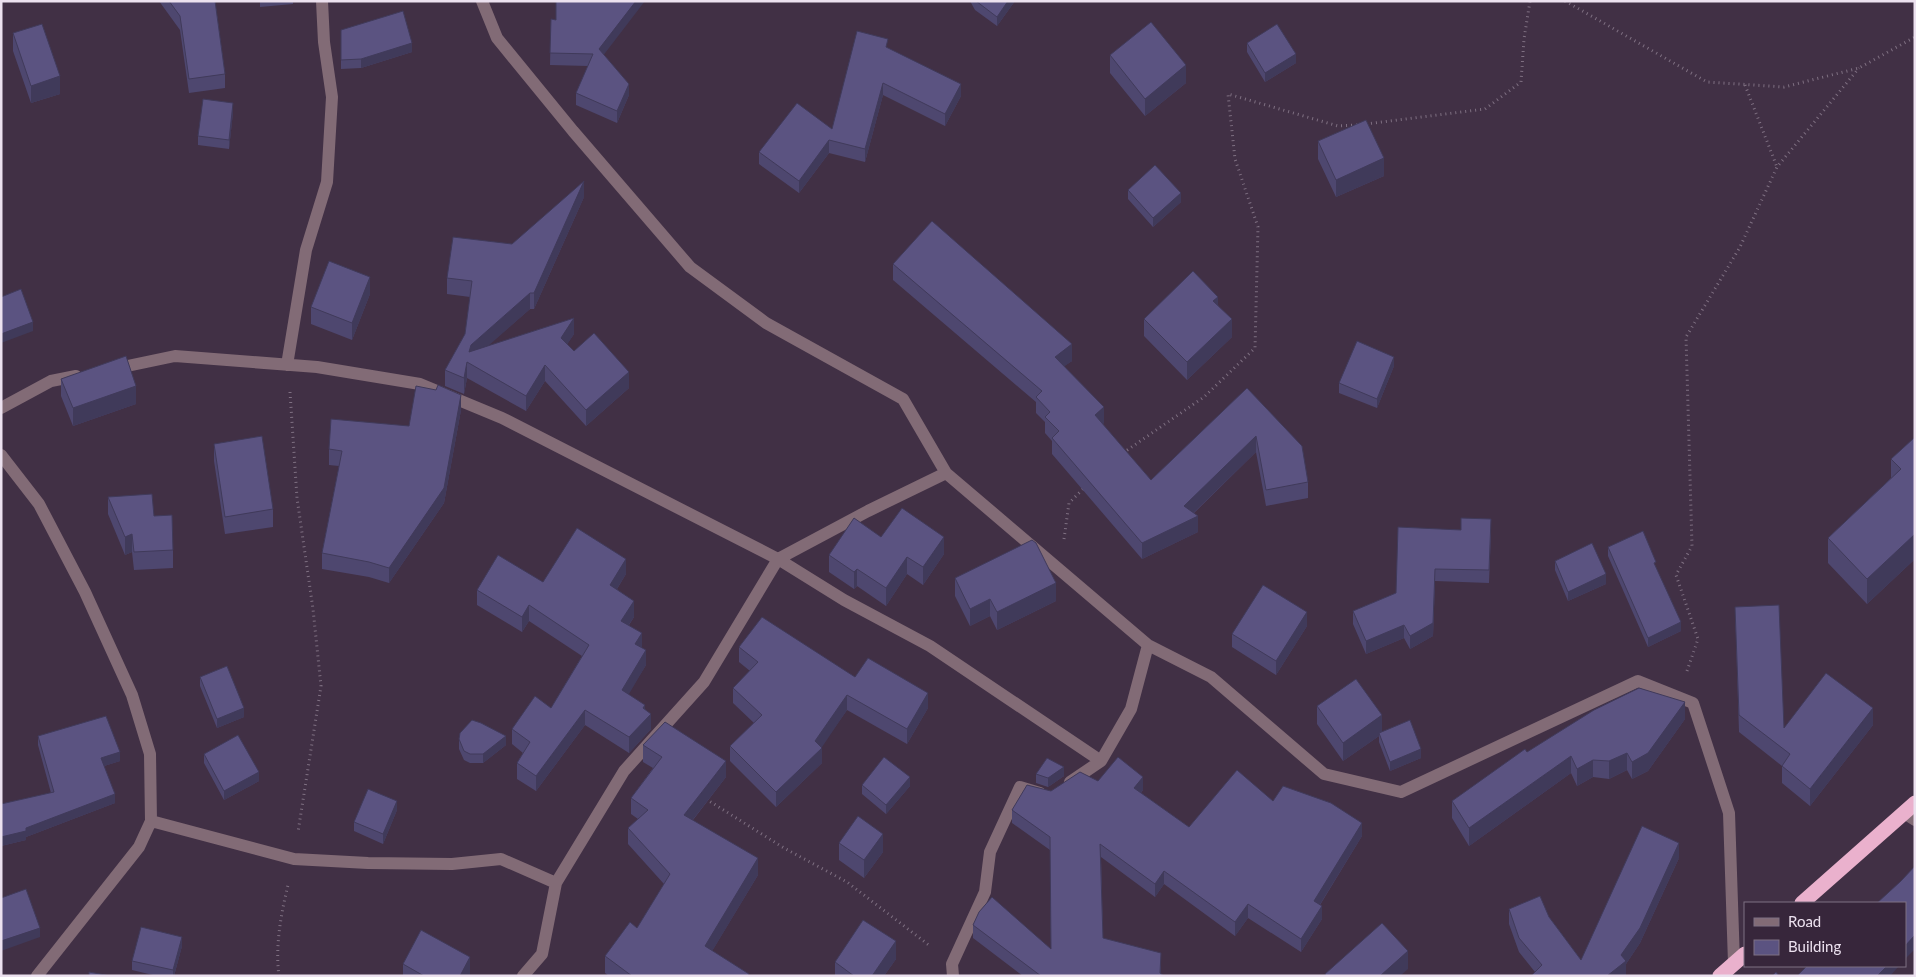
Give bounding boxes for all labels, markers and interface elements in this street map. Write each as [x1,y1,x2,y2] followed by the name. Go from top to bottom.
[1744,902,1906,967] legend
[1788,912,1821,930] text: Road
[1788,937,1841,955] text: Building

